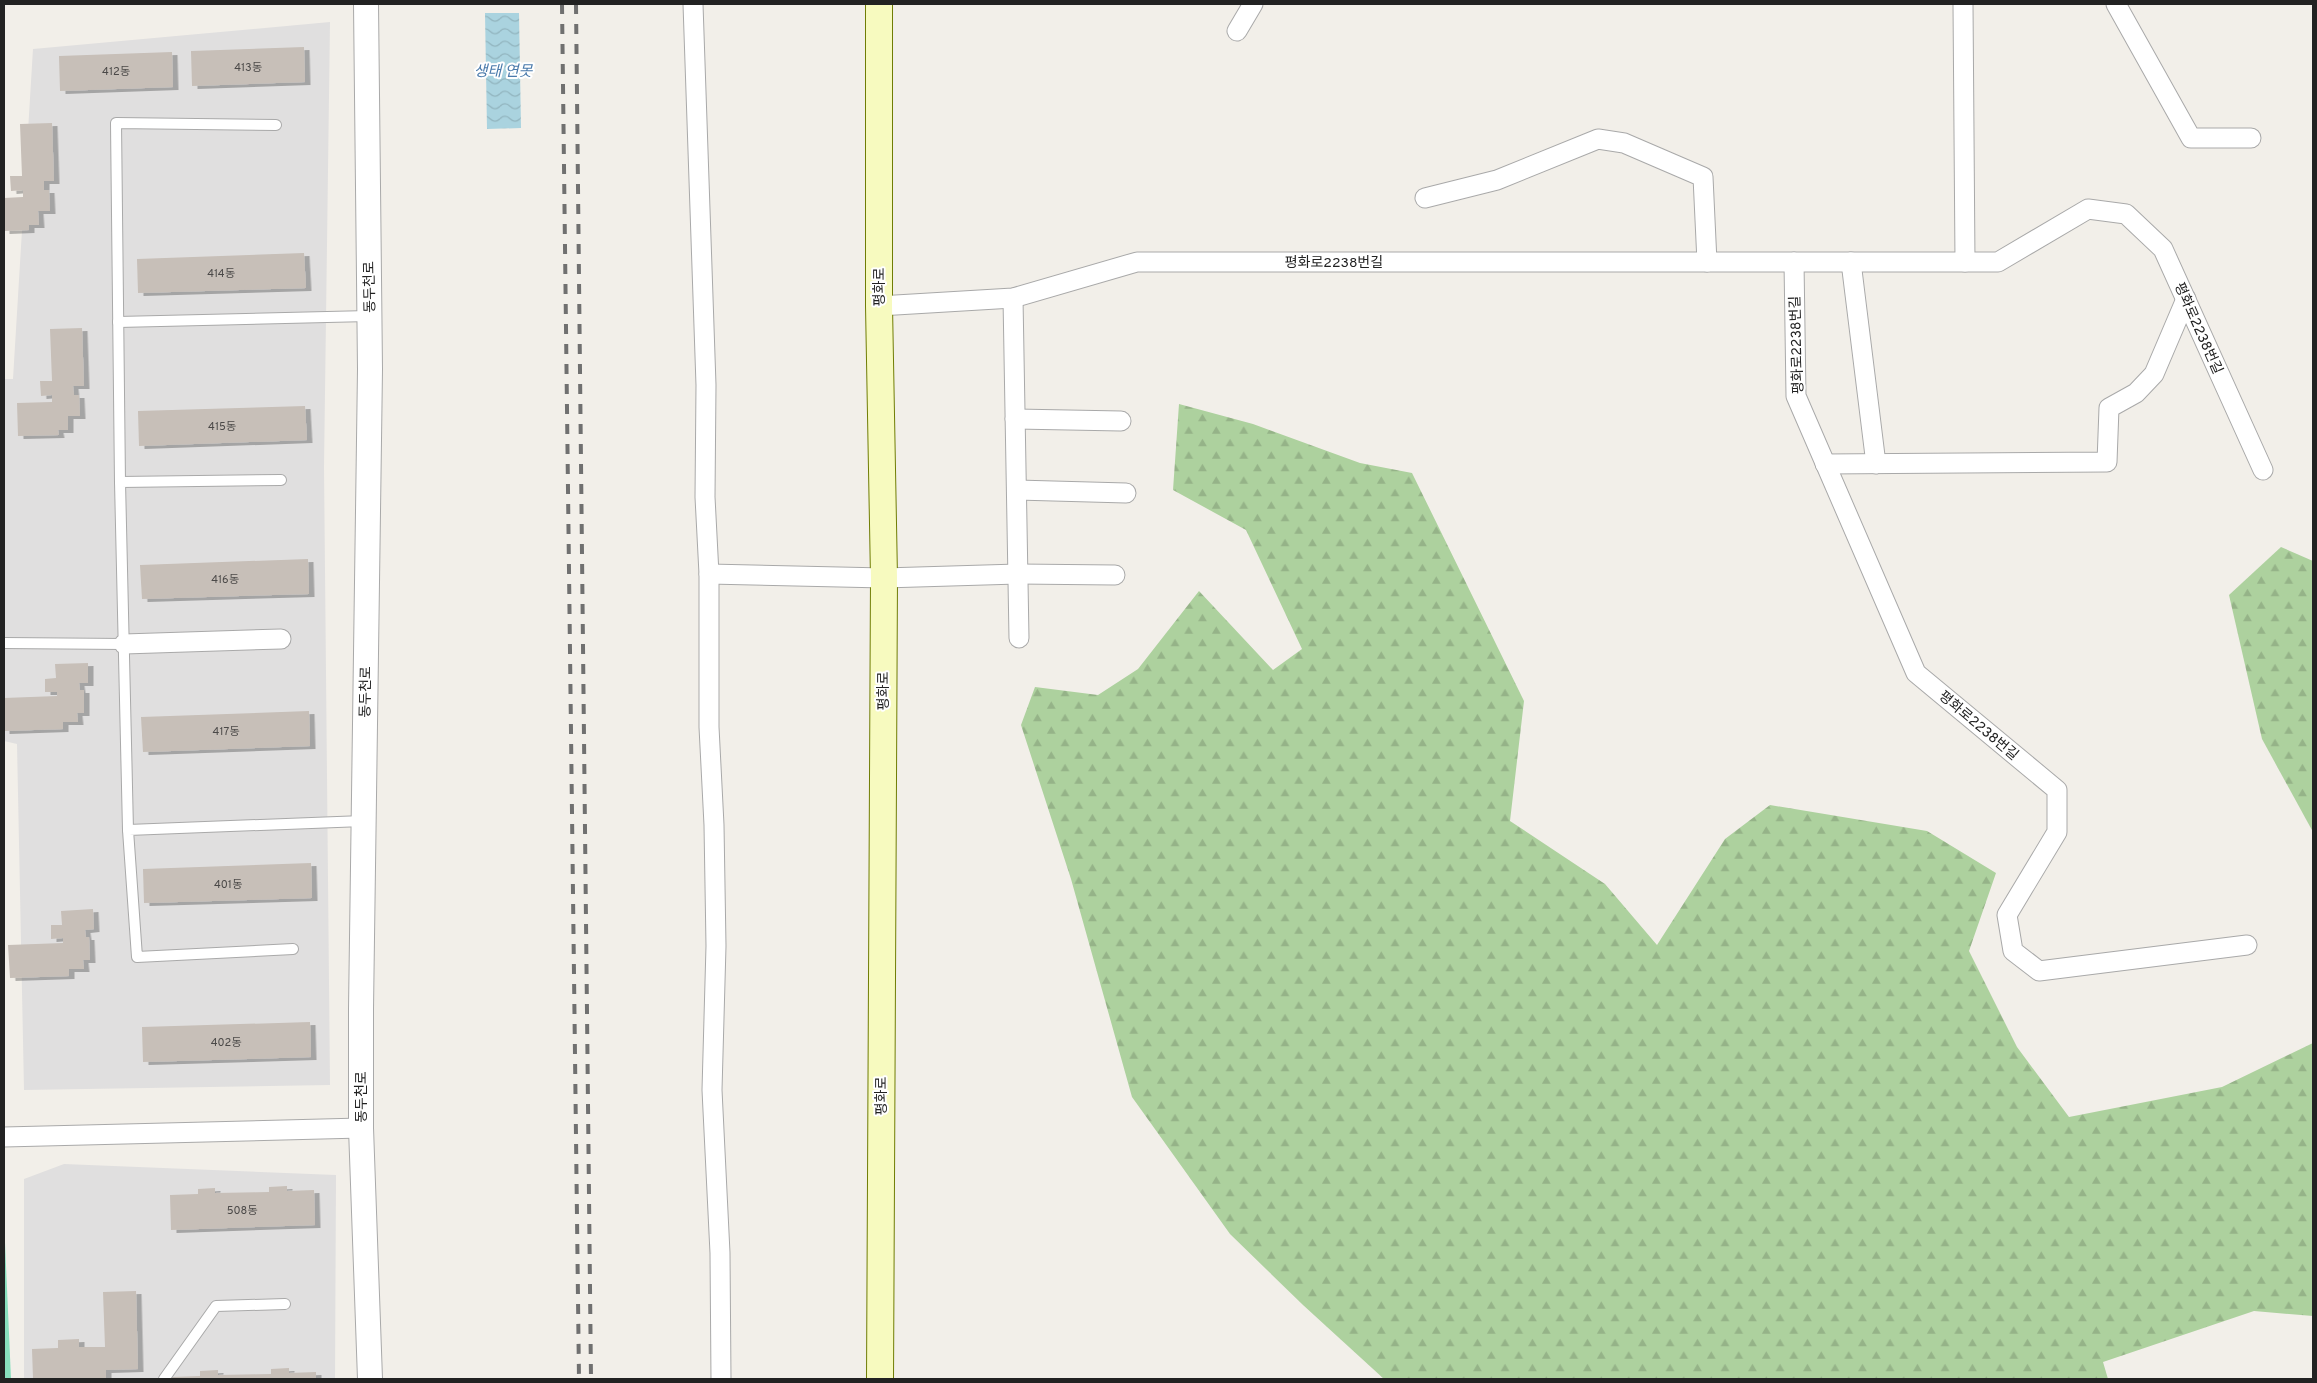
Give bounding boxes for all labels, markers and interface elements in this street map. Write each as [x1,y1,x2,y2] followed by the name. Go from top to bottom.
[234,61,262,75] house number: 413동
[474,63,534,82] water label: 생태 연못
[102,65,130,79] house number: 412동
[1285,255,1383,272] street label: 평화로2238번길
[361,261,379,313] street label: 동두천로
[207,267,235,281] house number: 414동
[872,268,889,306] street label: 평화로
[2170,280,2225,377] street label: 평화로2238번길
[1787,295,1808,394] street label: 평화로2238번길
[208,420,236,434] house number: 415동
[211,573,239,587] house number: 416동
[357,666,375,718] street label: 동두천로
[876,672,893,710] street label: 평화로
[1935,688,2021,764] street label: 평화로2238번길
[213,725,239,739] house number: 417동
[214,878,242,892] house number: 401동
[211,1036,241,1050] house number: 402동
[353,1071,371,1123] street label: 동두천로
[874,1077,891,1115] street label: 평화로
[227,1204,257,1218] house number: 508동

